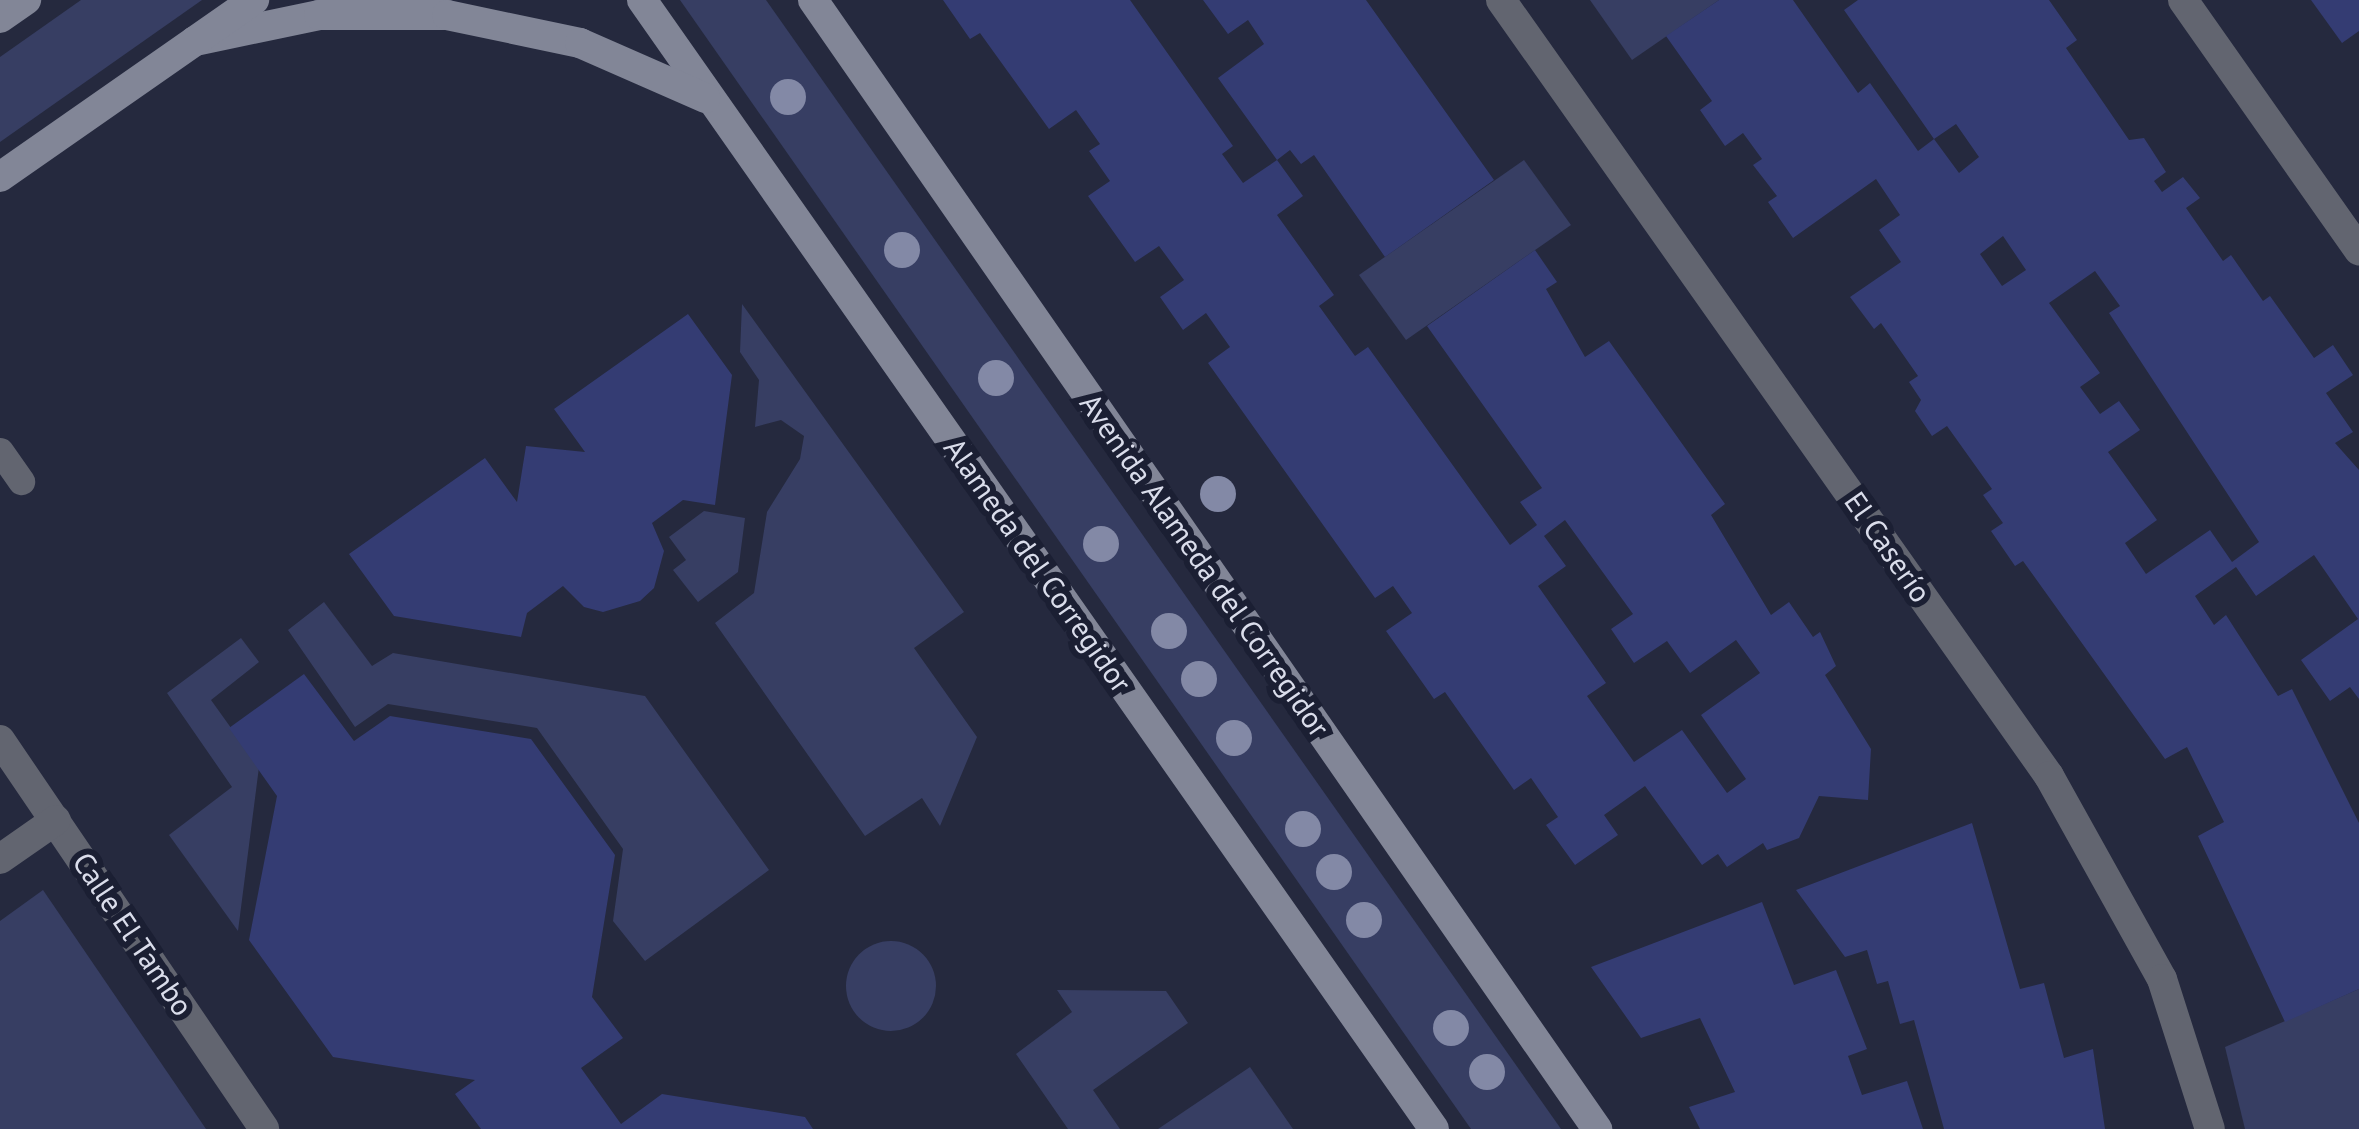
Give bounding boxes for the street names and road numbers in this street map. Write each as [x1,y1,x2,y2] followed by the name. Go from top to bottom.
[1072,386,1338,744] street label: Avenida Alameda del Corregidor
[937,431,1139,699] street label: Alameda del Corregidor
[1837,485,1939,609] street label: El Caserío
[65,845,201,1023] street label: Calle El Tambo

